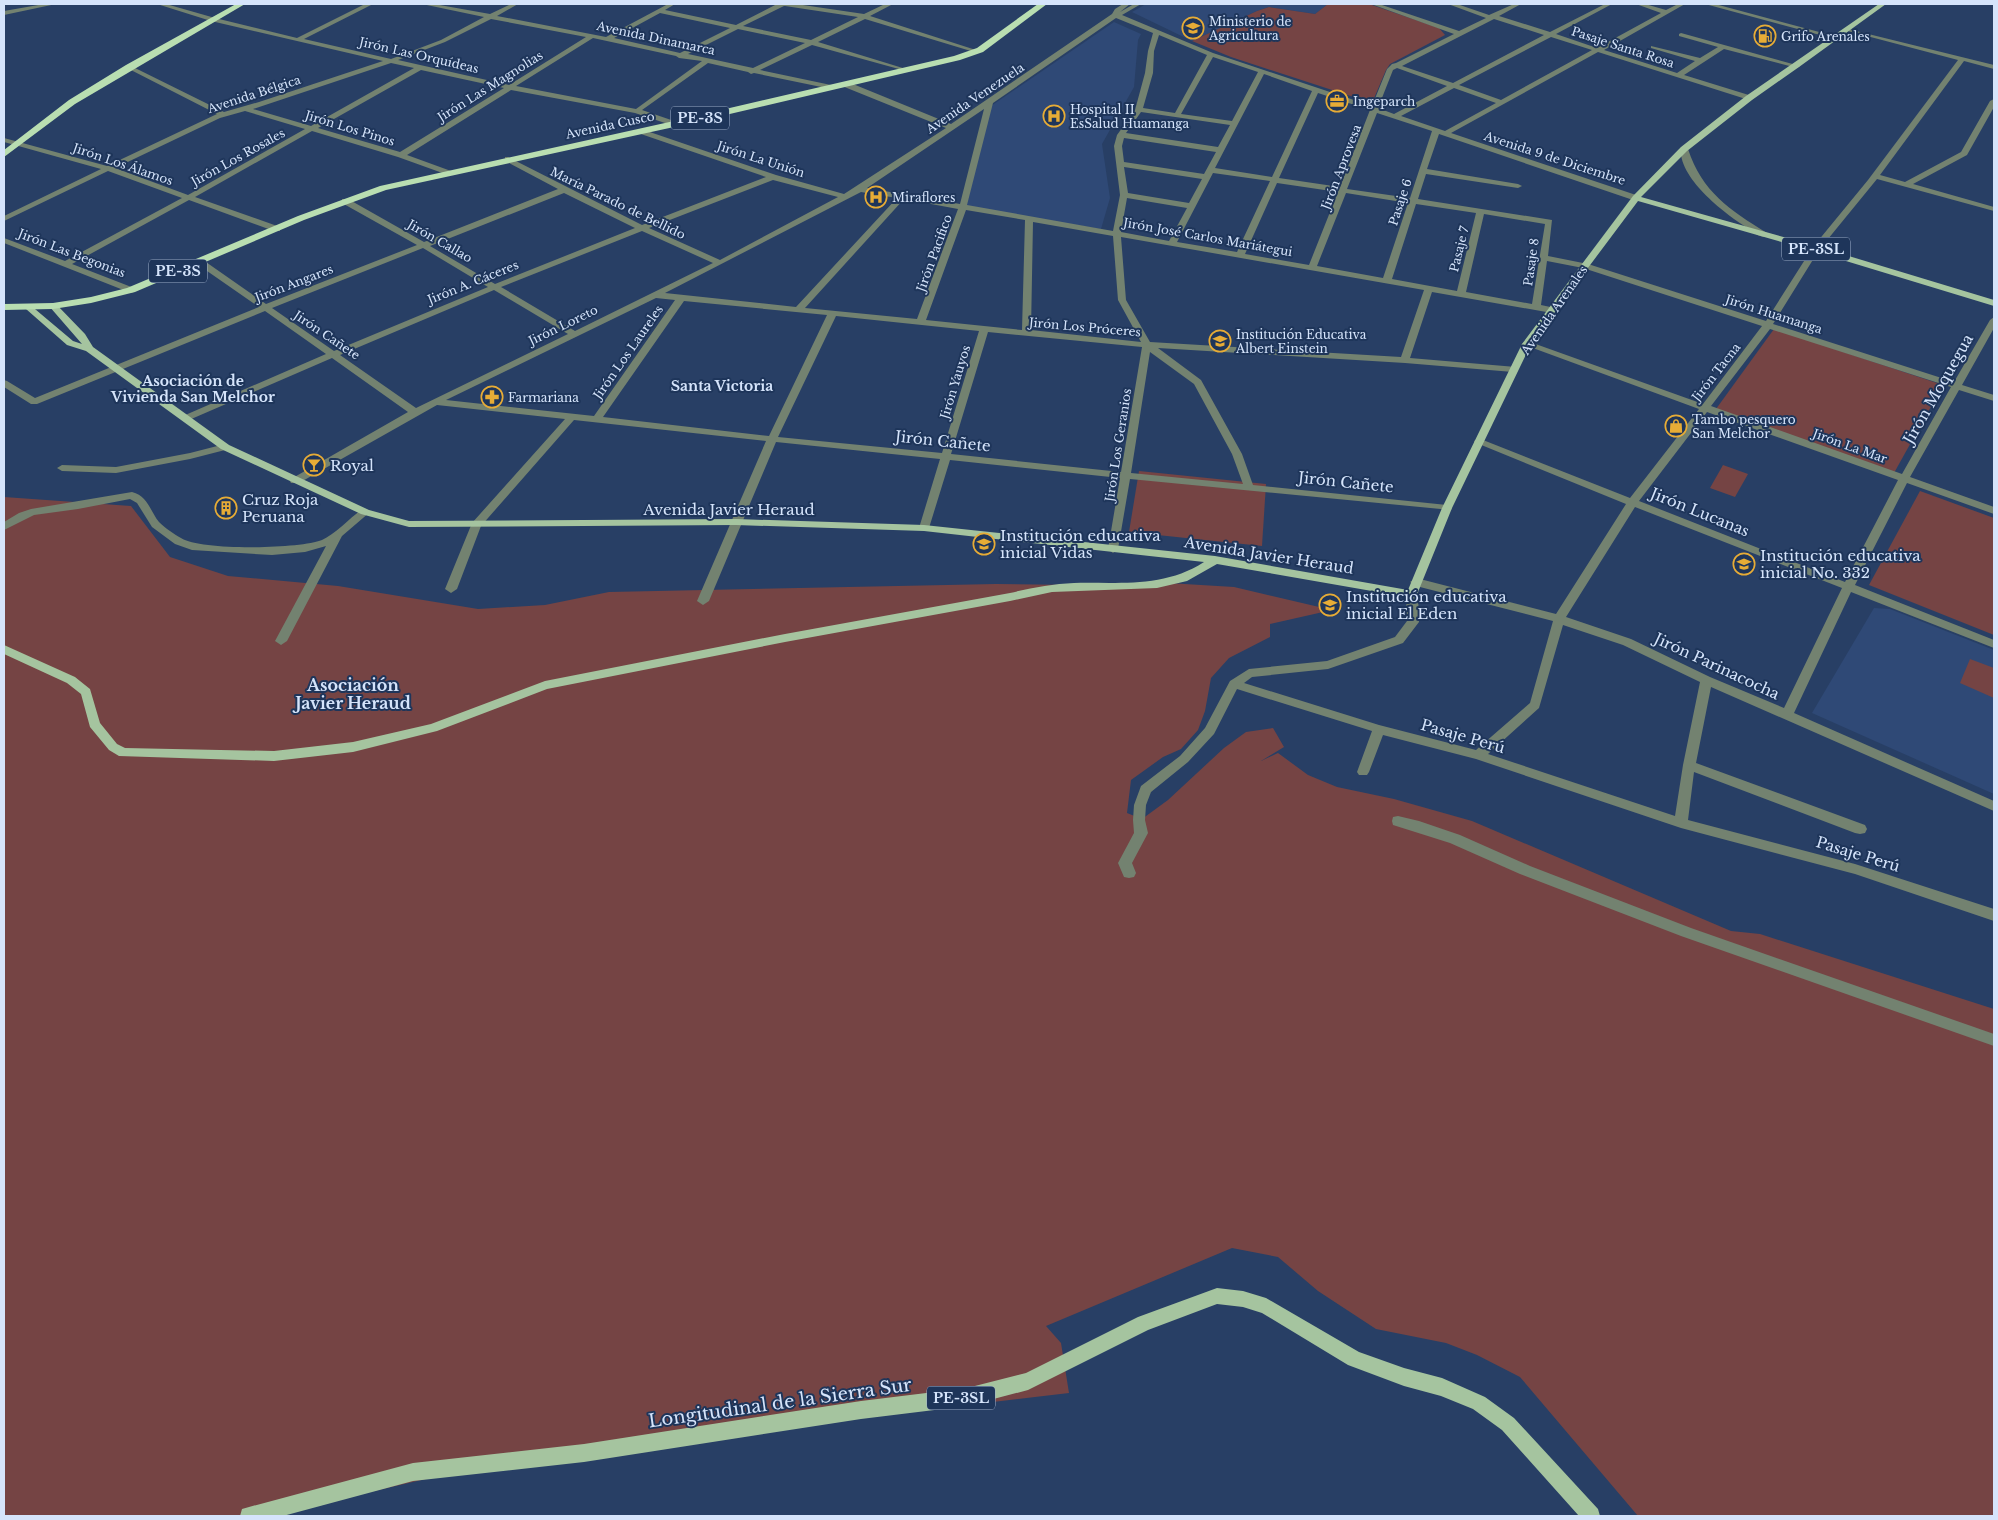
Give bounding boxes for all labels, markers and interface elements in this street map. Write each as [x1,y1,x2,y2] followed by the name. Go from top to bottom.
[1208,14,1292,43] place label: Ministerio de Agricultura
[1181,16,1205,40] school or university icon: Ministerio de Agricultura
[594,18,717,58] street label: Avenida Dinamarca
[1570,23,1677,71] street label: Pasaje Santa Rosa
[1753,24,1777,48] fuel station icon: Grifo Arenales
[1781,29,1870,44] place label: Grifo Arenales
[356,34,480,76] street label: Jirón Las Orquídeas
[433,48,545,126] street label: Jirón Las Magnolias
[922,59,1027,137] street label: Avenida Venezuela
[204,72,303,116] street label: Avenida Bélgica
[1325,89,1349,113] office icon: Ingeparch
[1353,94,1415,109] place label: Ingeparch
[1070,102,1190,131] place label: Hospital II EsSalud Huamanga
[1042,104,1066,128] hospital icon: Hospital II EsSalud Huamanga
[671,106,729,130] road number: PE-3S
[301,107,397,149] street label: Jirón Los Pinos
[563,108,656,142] street label: Avenida Cusco
[1317,122,1364,214] street label: Jirón Aprovesa
[187,125,287,190] street label: Jirón Los Rosales
[1481,128,1628,188] street label: Avenida 9 de Diciembre
[714,137,807,180] street label: Jirón La Unión
[69,138,175,188] street label: Jirón Los Álamos
[548,164,688,242] street label: María Parado de Bellido
[1385,176,1415,227] street label: Pasaje 6
[864,185,888,209] hospital icon: Miraflores
[892,190,955,205] place label: Miraflores
[912,212,955,296] street label: Jirón Pacifico
[1120,214,1294,259] street label: Jirón José Carlos Mariátegui
[403,215,475,266] street label: Jirón Callao
[1446,224,1472,274] street label: Pasaje 7
[14,225,128,280] street label: Jirón Las Begonias
[1520,237,1542,287] street label: Pasaje 8
[1782,238,1850,260] road number: PE-3SL
[423,257,521,308] street label: Jirón A. Cáceres
[149,260,207,282] road number: PE-3S
[251,261,335,306] street label: Jirón Angares
[1517,263,1590,358] street label: Avenida Arenales
[1722,291,1825,337] street label: Jirón Huamanga
[524,302,600,349] street label: Jirón Loreto
[589,302,666,404] street label: Jirón Los Laureles
[289,306,363,363] street label: Jirón Cañete
[1026,314,1142,339] street label: Jirón Los Próceres
[1235,327,1367,356] place label: Institución Educativa Albert Einstein
[1208,329,1232,353] school or university icon: Institución Educativa Albert Einstein
[1898,330,1978,449] street label: Jirón Moquegua
[1687,340,1744,406] street label: Jirón Tacna
[936,343,973,423] street label: Jirón Yauyos
[110,372,275,406] district label: Asociación de Vivienda San Melchor
[671,377,773,395] district label: Santa Victoria
[480,385,504,409] pharmacy icon: Farmariana
[1101,387,1134,505] street label: Jirón Los Geranios
[508,390,579,405] place label: Farmariana
[1692,412,1796,441] place label: Tambo pesquero San Melchor
[1664,414,1688,438] shop icon: Tambo pesquero San Melchor
[1809,425,1889,466] street label: Jirón La Mar
[892,426,992,455] street label: Jirón Cañete
[302,453,326,477] bar icon: Royal
[330,456,374,475] place label: Royal
[1295,467,1395,496] street label: Jirón Cañete
[1646,483,1752,541] street label: Jirón Lucanas
[242,490,319,526] place label: Cruz Roja Peruana
[214,496,238,520] building icon: Cruz Roja Peruana
[642,500,815,519] street label: Avenida Javier Heraud
[1000,526,1161,562] place label: Institución educativa inicial Vidas
[972,532,996,556] school or university icon: Institución educativa inicial Vidas
[1182,532,1355,578] street label: Avenida Javier Heraud
[1760,546,1921,582] place label: Institución educativa inicial No. 332
[1732,552,1756,576] school or university icon: Institución educativa inicial No. 332
[1346,587,1507,623] place label: Institución educativa inicial El Eden
[1318,593,1342,617] school or university icon: Institución educativa inicial El Eden
[1649,628,1783,704] street label: Jirón Parinacocha
[292,675,411,713] district label: Asociación Javier Heraud
[1419,715,1507,757] street label: Pasaje Perú
[1814,832,1902,876] street label: Pasaje Perú
[647,1374,913,1432] street label: Longitudinal de la Sierra Sur
[927,1386,995,1410] road number: PE-3SL

